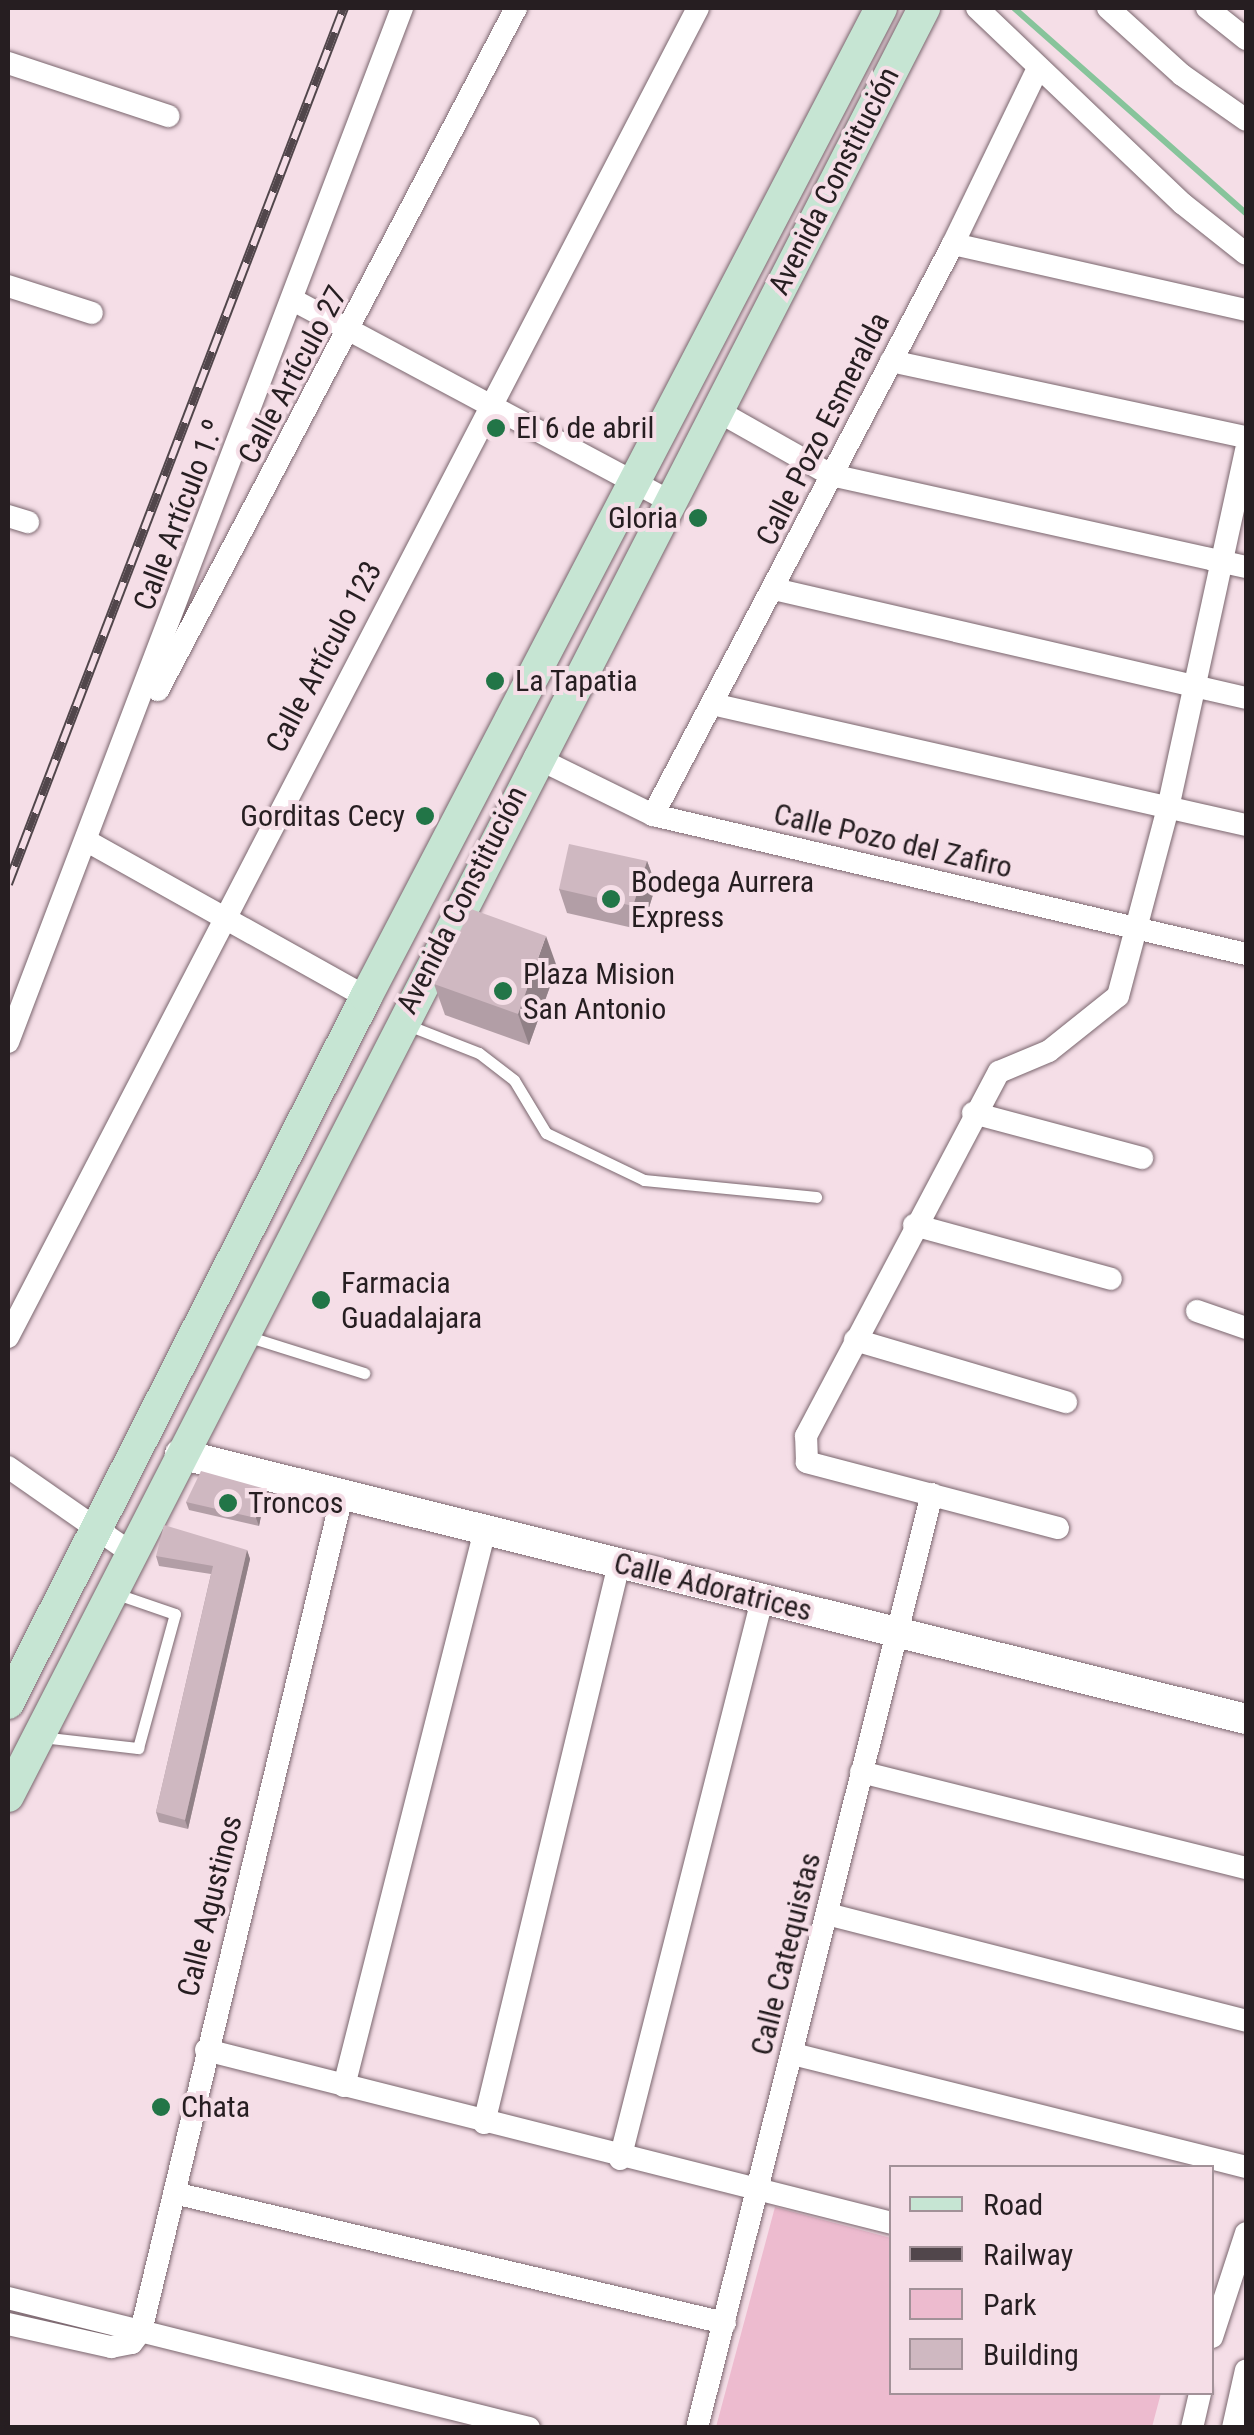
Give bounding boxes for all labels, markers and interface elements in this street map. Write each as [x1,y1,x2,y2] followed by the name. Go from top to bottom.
[761,61,907,301] street label: Avenida Constitución
[231,280,355,470] street label: Calle Artículo 27
[749,307,897,551] street label: Calle Pozo Esmeralda
[516,410,654,446] place label: El 6 de abril
[126,415,232,615] street label: Calle Artículo 1.º
[485,417,507,439] marker: El 6 de abril
[608,500,678,536] place label: Gloria
[687,507,709,529] marker: Gloria
[259,555,389,759] street label: Calle Artículo 123
[515,663,638,699] place label: La Tapatia
[484,670,506,692] marker: La Tapatia
[389,780,535,1020] street label: Avenida Constitución
[770,796,1016,886] street label: Calle Pozo del Zafiro
[240,798,405,834] place label: Gorditas Cecy
[414,805,436,827] marker: Gorditas Cecy
[631,864,814,934] place label: Bodega Aurrera Express
[600,888,622,910] marker: Bodega Aurrera Express
[523,956,675,1026] place label: Plaza Mision San Antonio
[492,980,514,1002] marker: Plaza Mision San Antonio
[341,1265,482,1336] place label: Farmacia Guadalajara
[310,1289,332,1311] marker: Farmacia Guadalajara
[248,1485,344,1521] place label: Troncos
[217,1492,239,1514] marker: Troncos
[610,1545,816,1629] street label: Calle Adoratrices
[170,1812,250,2000] street label: Calle Agustinos
[743,1849,829,2059] street label: Calle Catequistas
[181,2089,250,2125] place label: Chata
[150,2096,172,2118] marker: Chata
[889,2165,1214,2395] legend
[983,2187,1043,2222] text: Road
[983,2237,1073,2272] text: Railway
[983,2287,1037,2322] text: Park
[983,2337,1079,2372] text: Building

